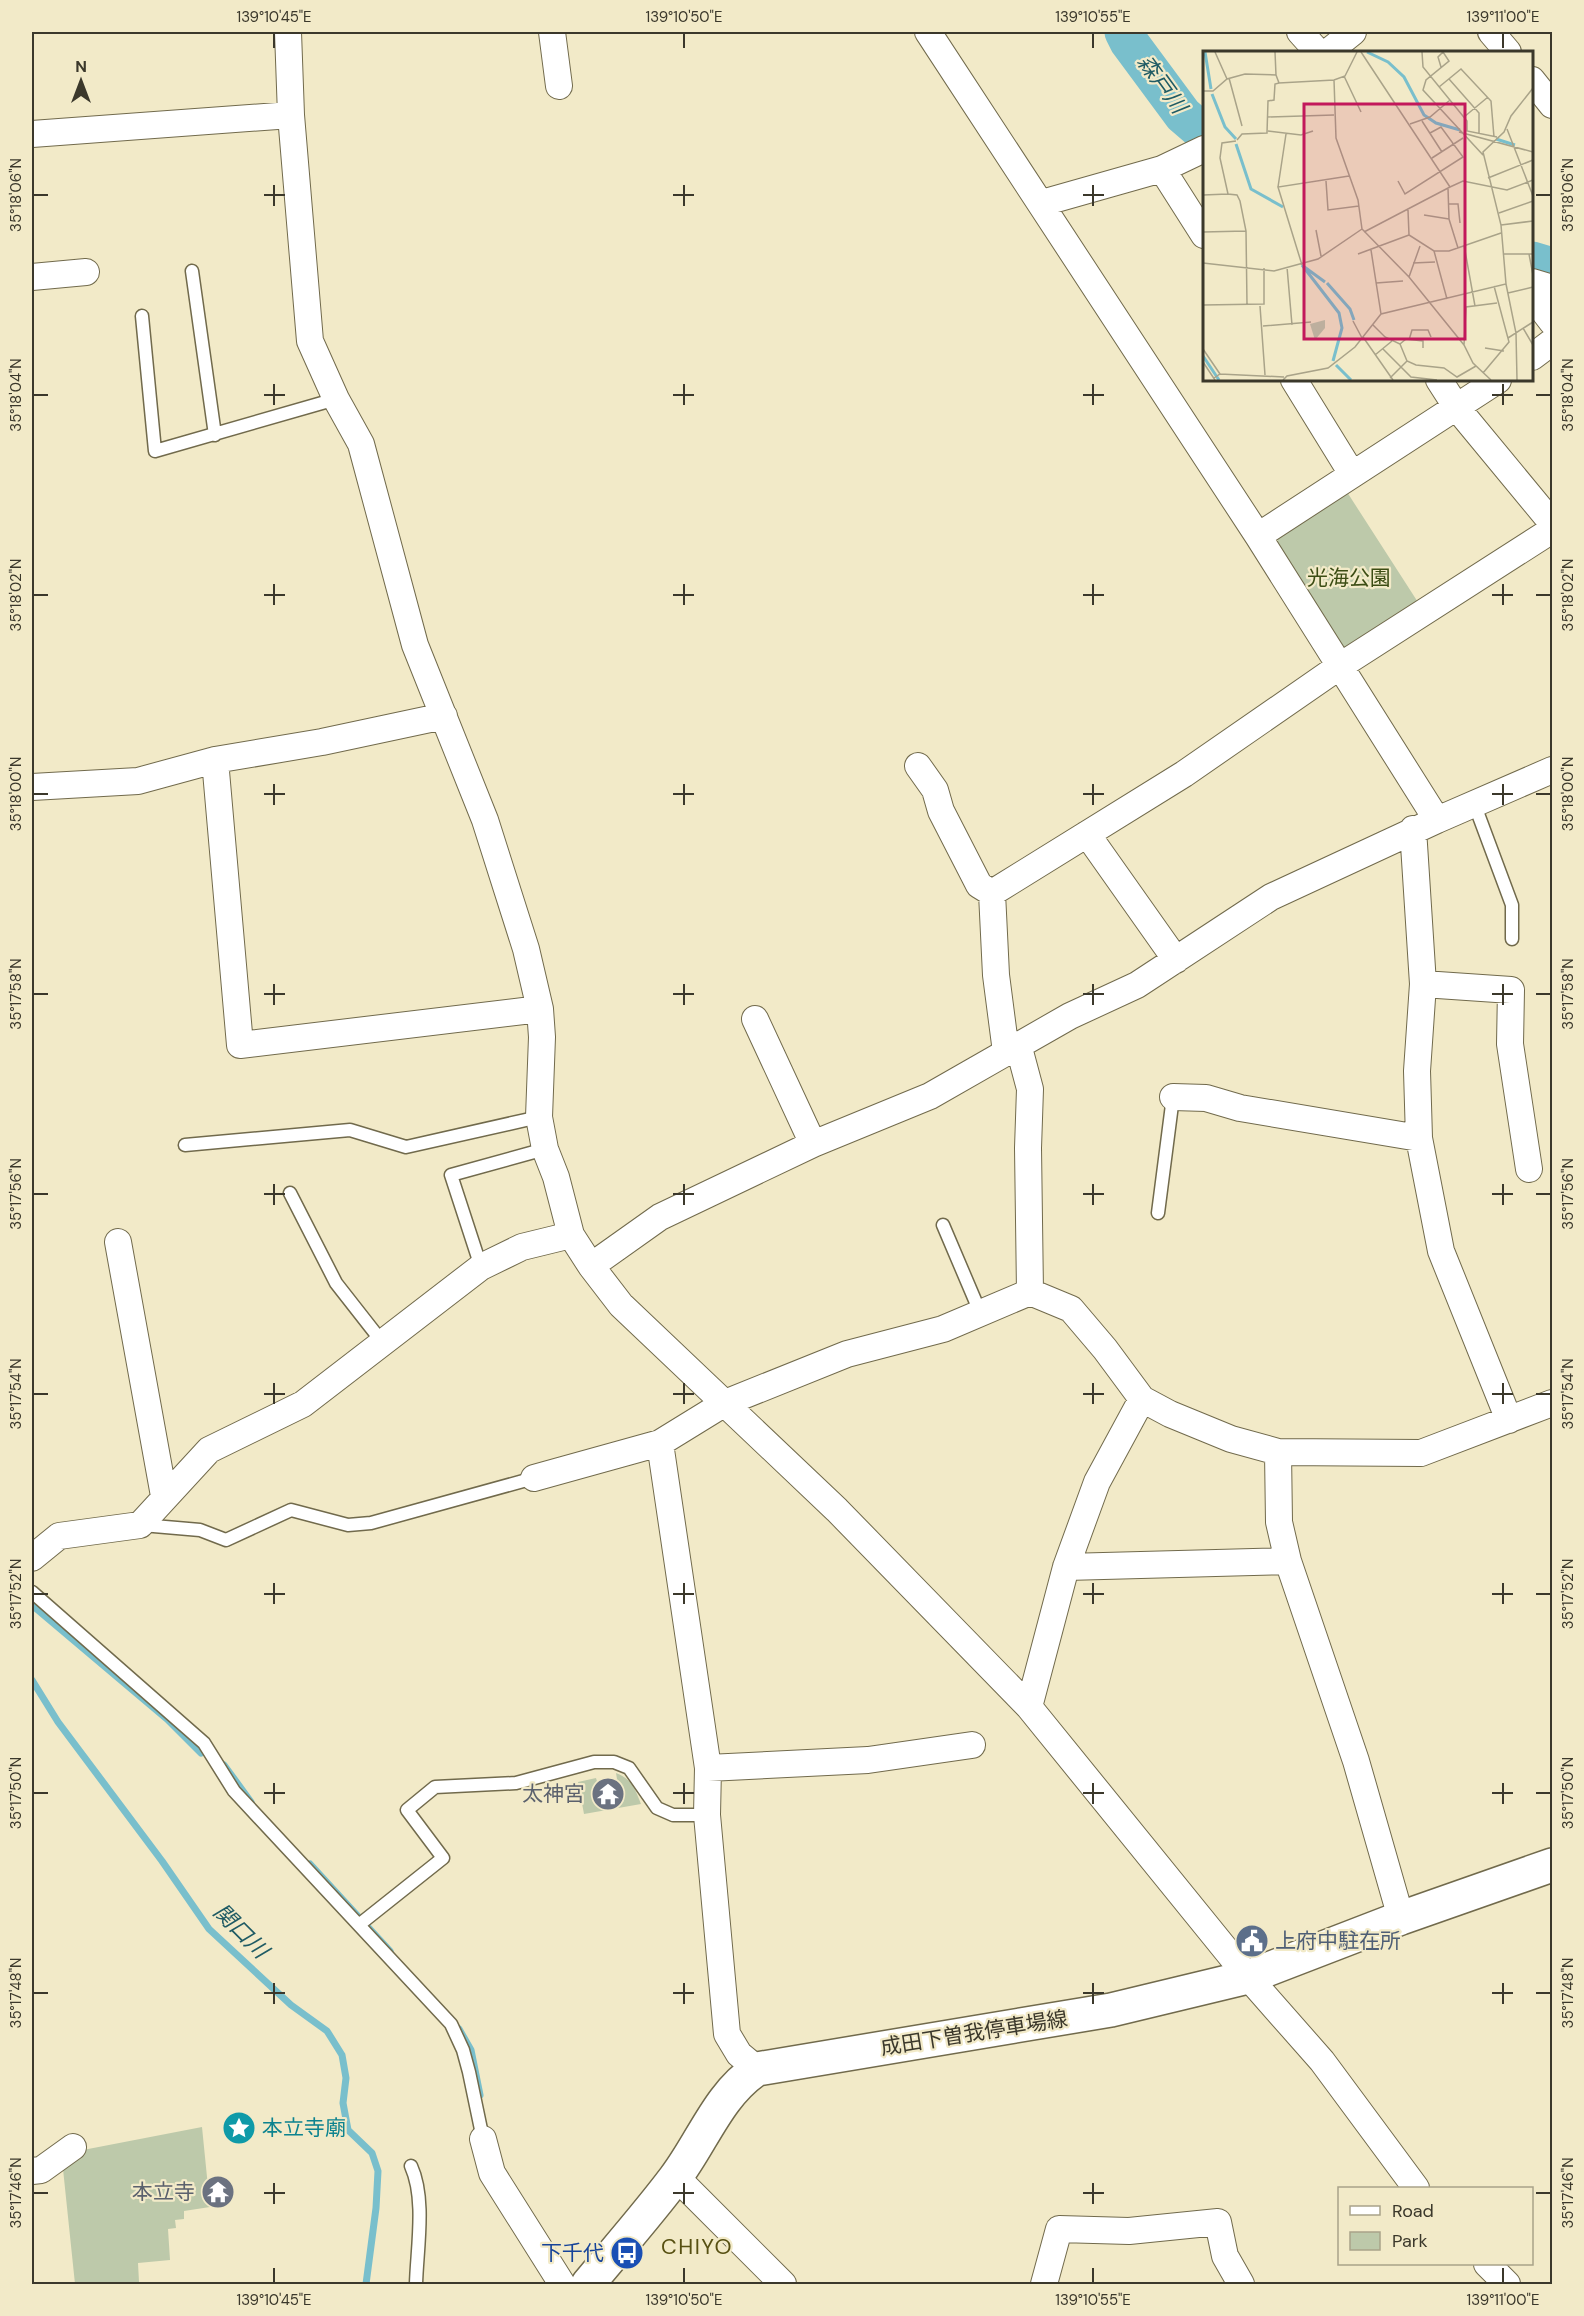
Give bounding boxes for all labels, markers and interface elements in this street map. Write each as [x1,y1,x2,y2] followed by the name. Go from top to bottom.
[236,7,312,27] text: 139°10'45"E
[646,7,722,27] text: 139°10'50"E
[1055,7,1131,27] text: 139°10'55"E
[1467,7,1539,27] text: 139°11'00"E
[1131,49,1194,121] water label: 森戸川
[51,51,111,111] north arrow
[1203,51,1533,381] inset map
[75,56,87,77] text: N
[6,158,26,232] text: 35°18'06"N
[1558,158,1578,232] text: 35°18'06"N
[6,358,26,432] text: 35°18'04"N
[1558,358,1578,432] text: 35°18'04"N
[6,559,26,631] text: 35°18'02"N
[1558,559,1578,631] text: 35°18'02"N
[1307,564,1391,592] park label: 光海公園
[6,757,26,831] text: 35°18'00"N
[1558,757,1578,831] text: 35°18'00"N
[6,958,26,1030] text: 35°17'58"N
[1558,958,1578,1030] text: 35°17'58"N
[6,1158,26,1230] text: 35°17'56"N
[1558,1158,1578,1230] text: 35°17'56"N
[6,1358,26,1430] text: 35°17'54"N
[1558,1358,1578,1430] text: 35°17'54"N
[6,1559,26,1629] text: 35°17'52"N
[1558,1559,1578,1629] text: 35°17'52"N
[6,1757,26,1829] text: 35°17'50"N
[1558,1757,1578,1829] text: 35°17'50"N
[590,1776,626,1812] temple icon: 太神宮
[522,1780,585,1808] place label: 太神宮
[207,1897,276,1966] water label: 関口川
[1234,1923,1270,1959] public building icon: 上府中駐在所
[1275,1927,1401,1955] place label: 上府中駐在所
[6,1958,26,2028] text: 35°17'48"N
[1558,1958,1578,2028] text: 35°17'48"N
[878,2004,1070,2062] street label: 成田下曽我停車場線
[221,2110,257,2146] place icon: 本立寺廟
[262,2114,346,2142] place label: 本立寺廟
[6,2157,26,2229] text: 35°17'46"N
[1558,2157,1578,2229] text: 35°17'46"N
[200,2174,236,2210] temple icon: 本立寺
[132,2178,195,2206] place label: 本立寺
[1338,2187,1533,2265] legend
[1392,2199,1434,2223] text: Road
[1392,2229,1428,2253] text: Park
[661,2232,733,2261] district label: CHIYO
[609,2235,645,2271] bus stop icon: 下千代
[541,2239,604,2267] place label: 下千代
[236,2290,312,2310] text: 139°10'45"E
[646,2290,722,2310] text: 139°10'50"E
[1055,2290,1131,2310] text: 139°10'55"E
[1467,2290,1539,2310] text: 139°11'00"E

